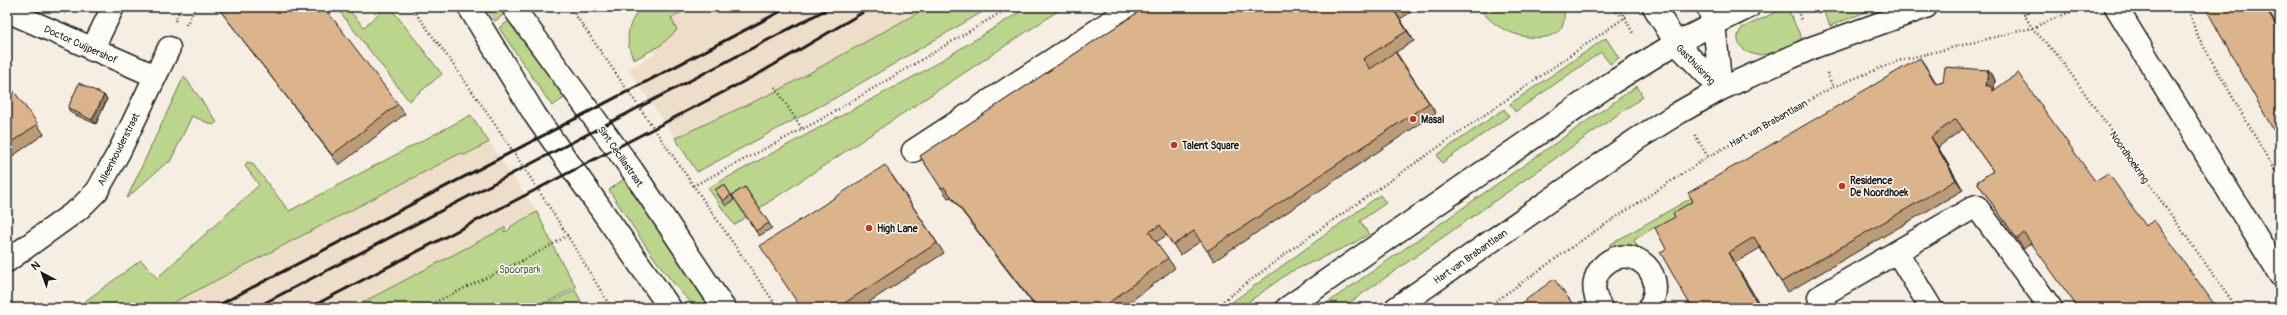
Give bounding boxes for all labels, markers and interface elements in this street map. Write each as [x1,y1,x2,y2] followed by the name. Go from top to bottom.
[42,23,119,66] street label: Doctor Cuijpershof
[1673,42,1718,87] street label: Gasthuisring
[1727,97,1810,150] street label: Hart van Brabantlaan
[95,110,143,188] street label: Alleenhouderstraat
[1408,114,1418,124] marker: Masal
[1421,114,1444,126] place label: Masal
[595,124,646,190] street label: Sint Ceciliastraat
[2107,129,2152,186] street label: Noordhoekring
[1169,140,1179,150] marker: Talent Square
[1181,140,1240,152] place label: Talent Square
[1850,175,1909,199] place label: Residence De Noordhoek
[1837,181,1847,191] marker: Residence De Noordhoek
[864,223,874,233] marker: High Lane
[877,223,919,235] place label: High Lane
[1431,227,1510,287] street label: Hart van Brabantlaan
[22,253,62,293] north arrow
[29,258,43,273] text: N
[499,264,542,276] park label: Spoorpark

